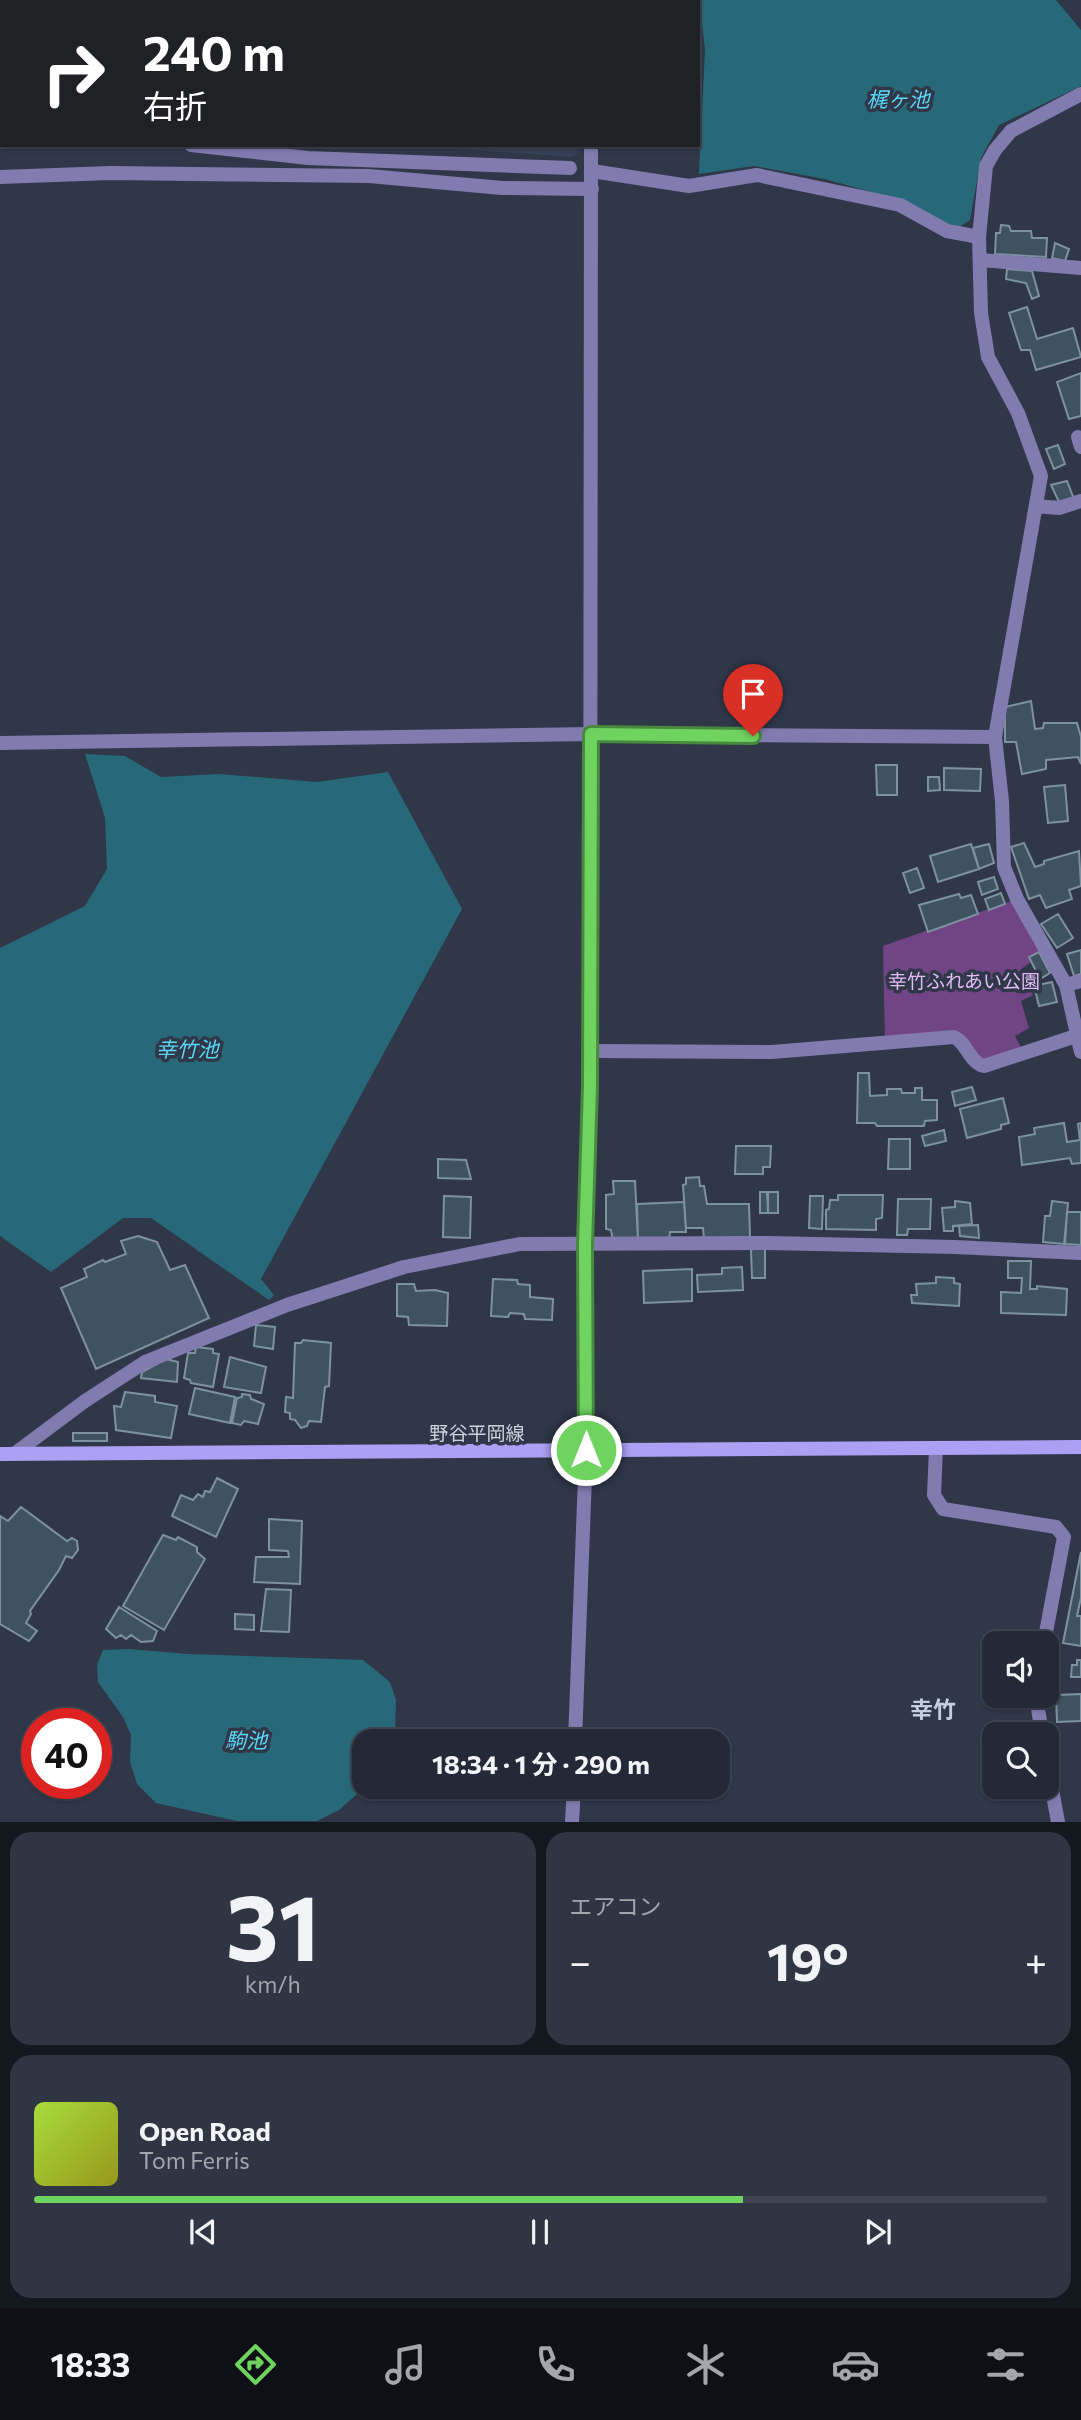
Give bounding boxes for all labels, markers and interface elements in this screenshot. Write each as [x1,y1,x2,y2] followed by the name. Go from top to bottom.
[143,21,285,81] text: 240 m
[28,28,119,119] icon: right
[143,85,207,125] text: 右折
[867,86,931,111] water label: 梶ヶ池
[723,664,783,736] pin
[734,675,772,713] icon: arrive
[888,969,1040,992] park label: 幸竹ふれあい公園
[156,1036,220,1061] water label: 幸竹池
[549,1413,623,1487] position arrow
[429,1421,525,1444] street label: 野谷平岡線
[982,1631,1059,1799] map controls
[982,1631,1059,1708] button: sound
[910,1695,956,1723] district label: 幸竹
[21,1708,112,1799] speed limit sign: 40
[982,1722,1059,1799] button: search
[225,1727,269,1752] water label: 駒池
[432,1748,650,1779] text: 18:34 · 1 分 · 290 m
[226,1868,320,1980] text: 31
[570,1892,662,1920] text: エアコン
[767,1928,849,1992] text: 19°
[570,1937,591,1984] text: −
[1025,1937,1047,1984] text: +
[245,1970,301,1998] text: km/h
[139,2115,271,2146] text: Open Road
[139,2146,250,2174] text: Tom Ferris
[184,2213,222,2251] icon: previous
[521,2213,559,2251] icon: pause
[859,2213,897,2251] icon: next
[231,2340,280,2389] icon: directions
[381,2340,430,2389] icon: music
[531,2340,580,2389] icon: phone
[681,2340,730,2389] icon: climate
[831,2340,880,2389] icon: car
[981,2340,1030,2389] icon: filters
[51,2344,130,2384] text: 18:33

